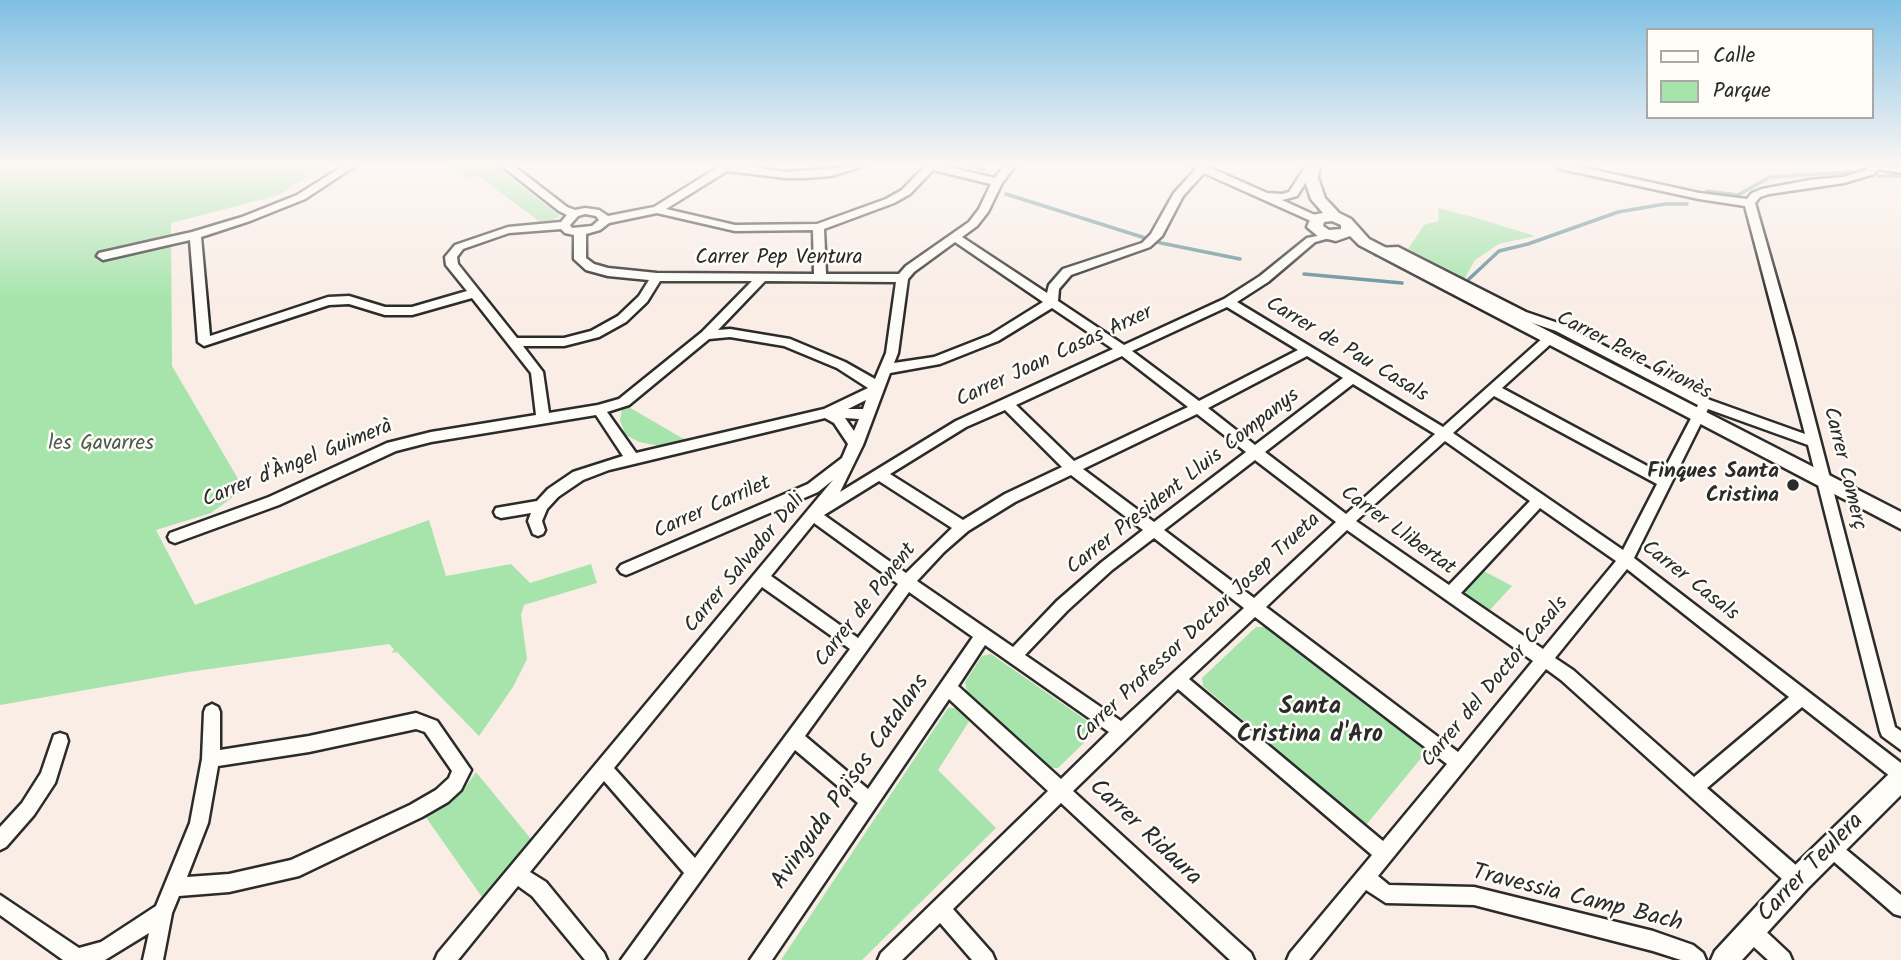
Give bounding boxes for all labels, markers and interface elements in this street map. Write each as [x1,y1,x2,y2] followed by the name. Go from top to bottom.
[1646,28,1873,119] legend
[1713,40,1755,73] text: Calle
[1713,75,1771,108] text: Parque
[695,246,863,272] street label: Carrer Pep Ventura
[1260,293,1432,409] street label: Carrer de Pau Casals
[953,301,1157,415] street label: Carrer Joan Casas Arxer
[1551,307,1715,407] street label: Carrer Pere Gironès
[1063,384,1305,582] street label: Carrer President Lluis Companys
[1816,405,1870,533] street label: Carrer Comerç
[199,415,397,515] street label: Carrer d'Àngel Guimerà
[48,432,154,458] park label: les Gavarres
[1647,460,1779,510] place label: Finques Santa Cristina
[651,472,775,546] street label: Carrer Carrilet
[1785,477,1801,493] marker: Finques Santa Cristina
[1334,482,1460,582] street label: Carrer Llibertat
[680,489,812,639] street label: Carrer Salvador Dali
[1071,508,1327,750] street label: Carrer Professor Doctor Josep Trueta
[1635,536,1743,628] street label: Carrer Casals
[811,539,923,673] street label: Carrer de Ponent
[1417,592,1575,774] street label: Carrer del Doctor Casals
[767,670,937,896] street label: Avinguda Països Catalans
[1237,695,1383,751] district label: Santa Cristina d'Aro
[1082,775,1206,893] street label: Carrer Ridaura
[1753,808,1871,930] street label: Carrer Teulera
[1469,860,1685,940] street label: Travessia Camp Bach

